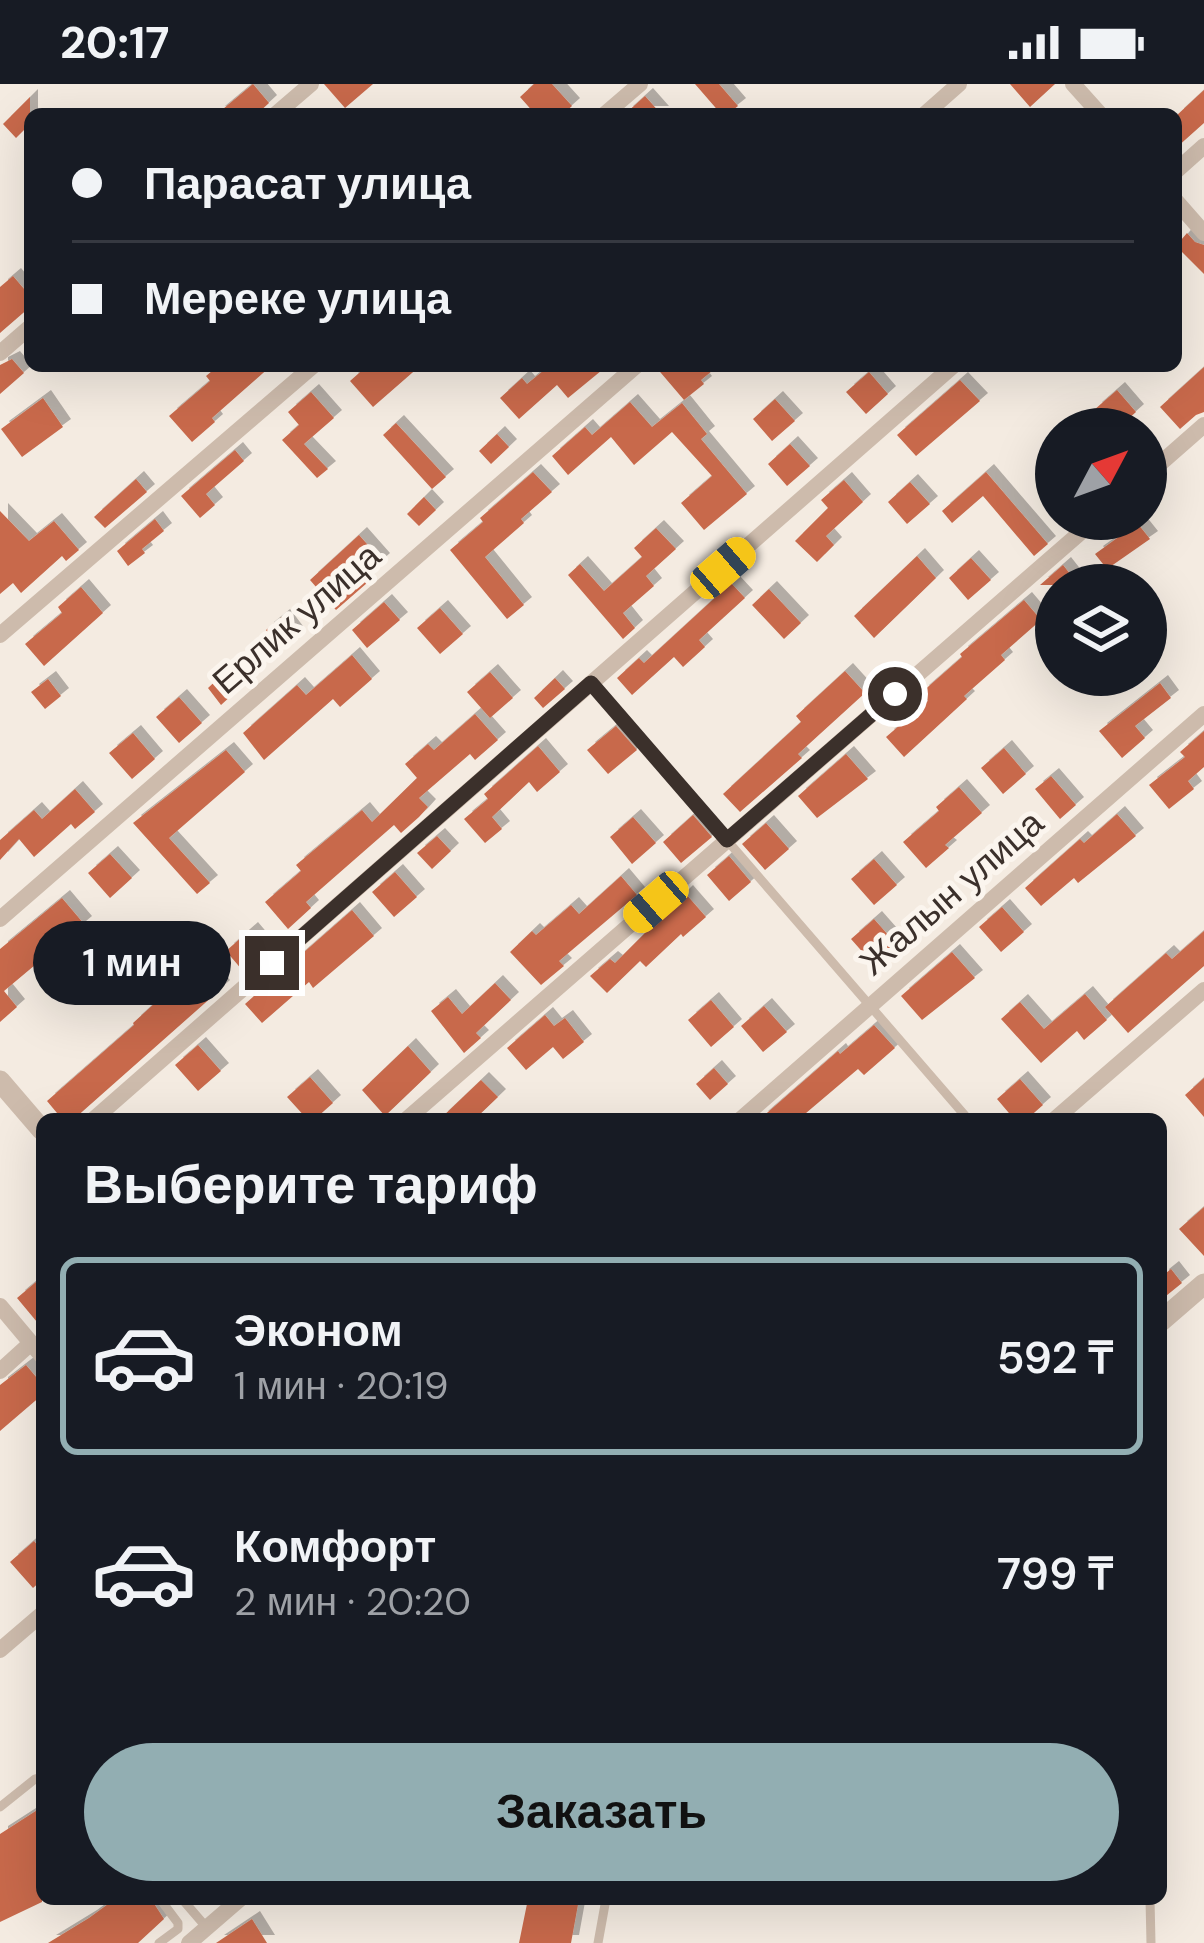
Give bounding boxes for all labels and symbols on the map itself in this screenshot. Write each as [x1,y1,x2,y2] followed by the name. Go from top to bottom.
[1035,408,1167,540] north arrow
[684,531,762,605] car
[202,532,391,704] street label: Ерлик улица
[868,667,922,721] route start
[850,799,1054,985] street label: Жалын улица
[617,865,695,939] car
[32,921,230,1005] callout: 1 мин
[245,936,299,990] route end

